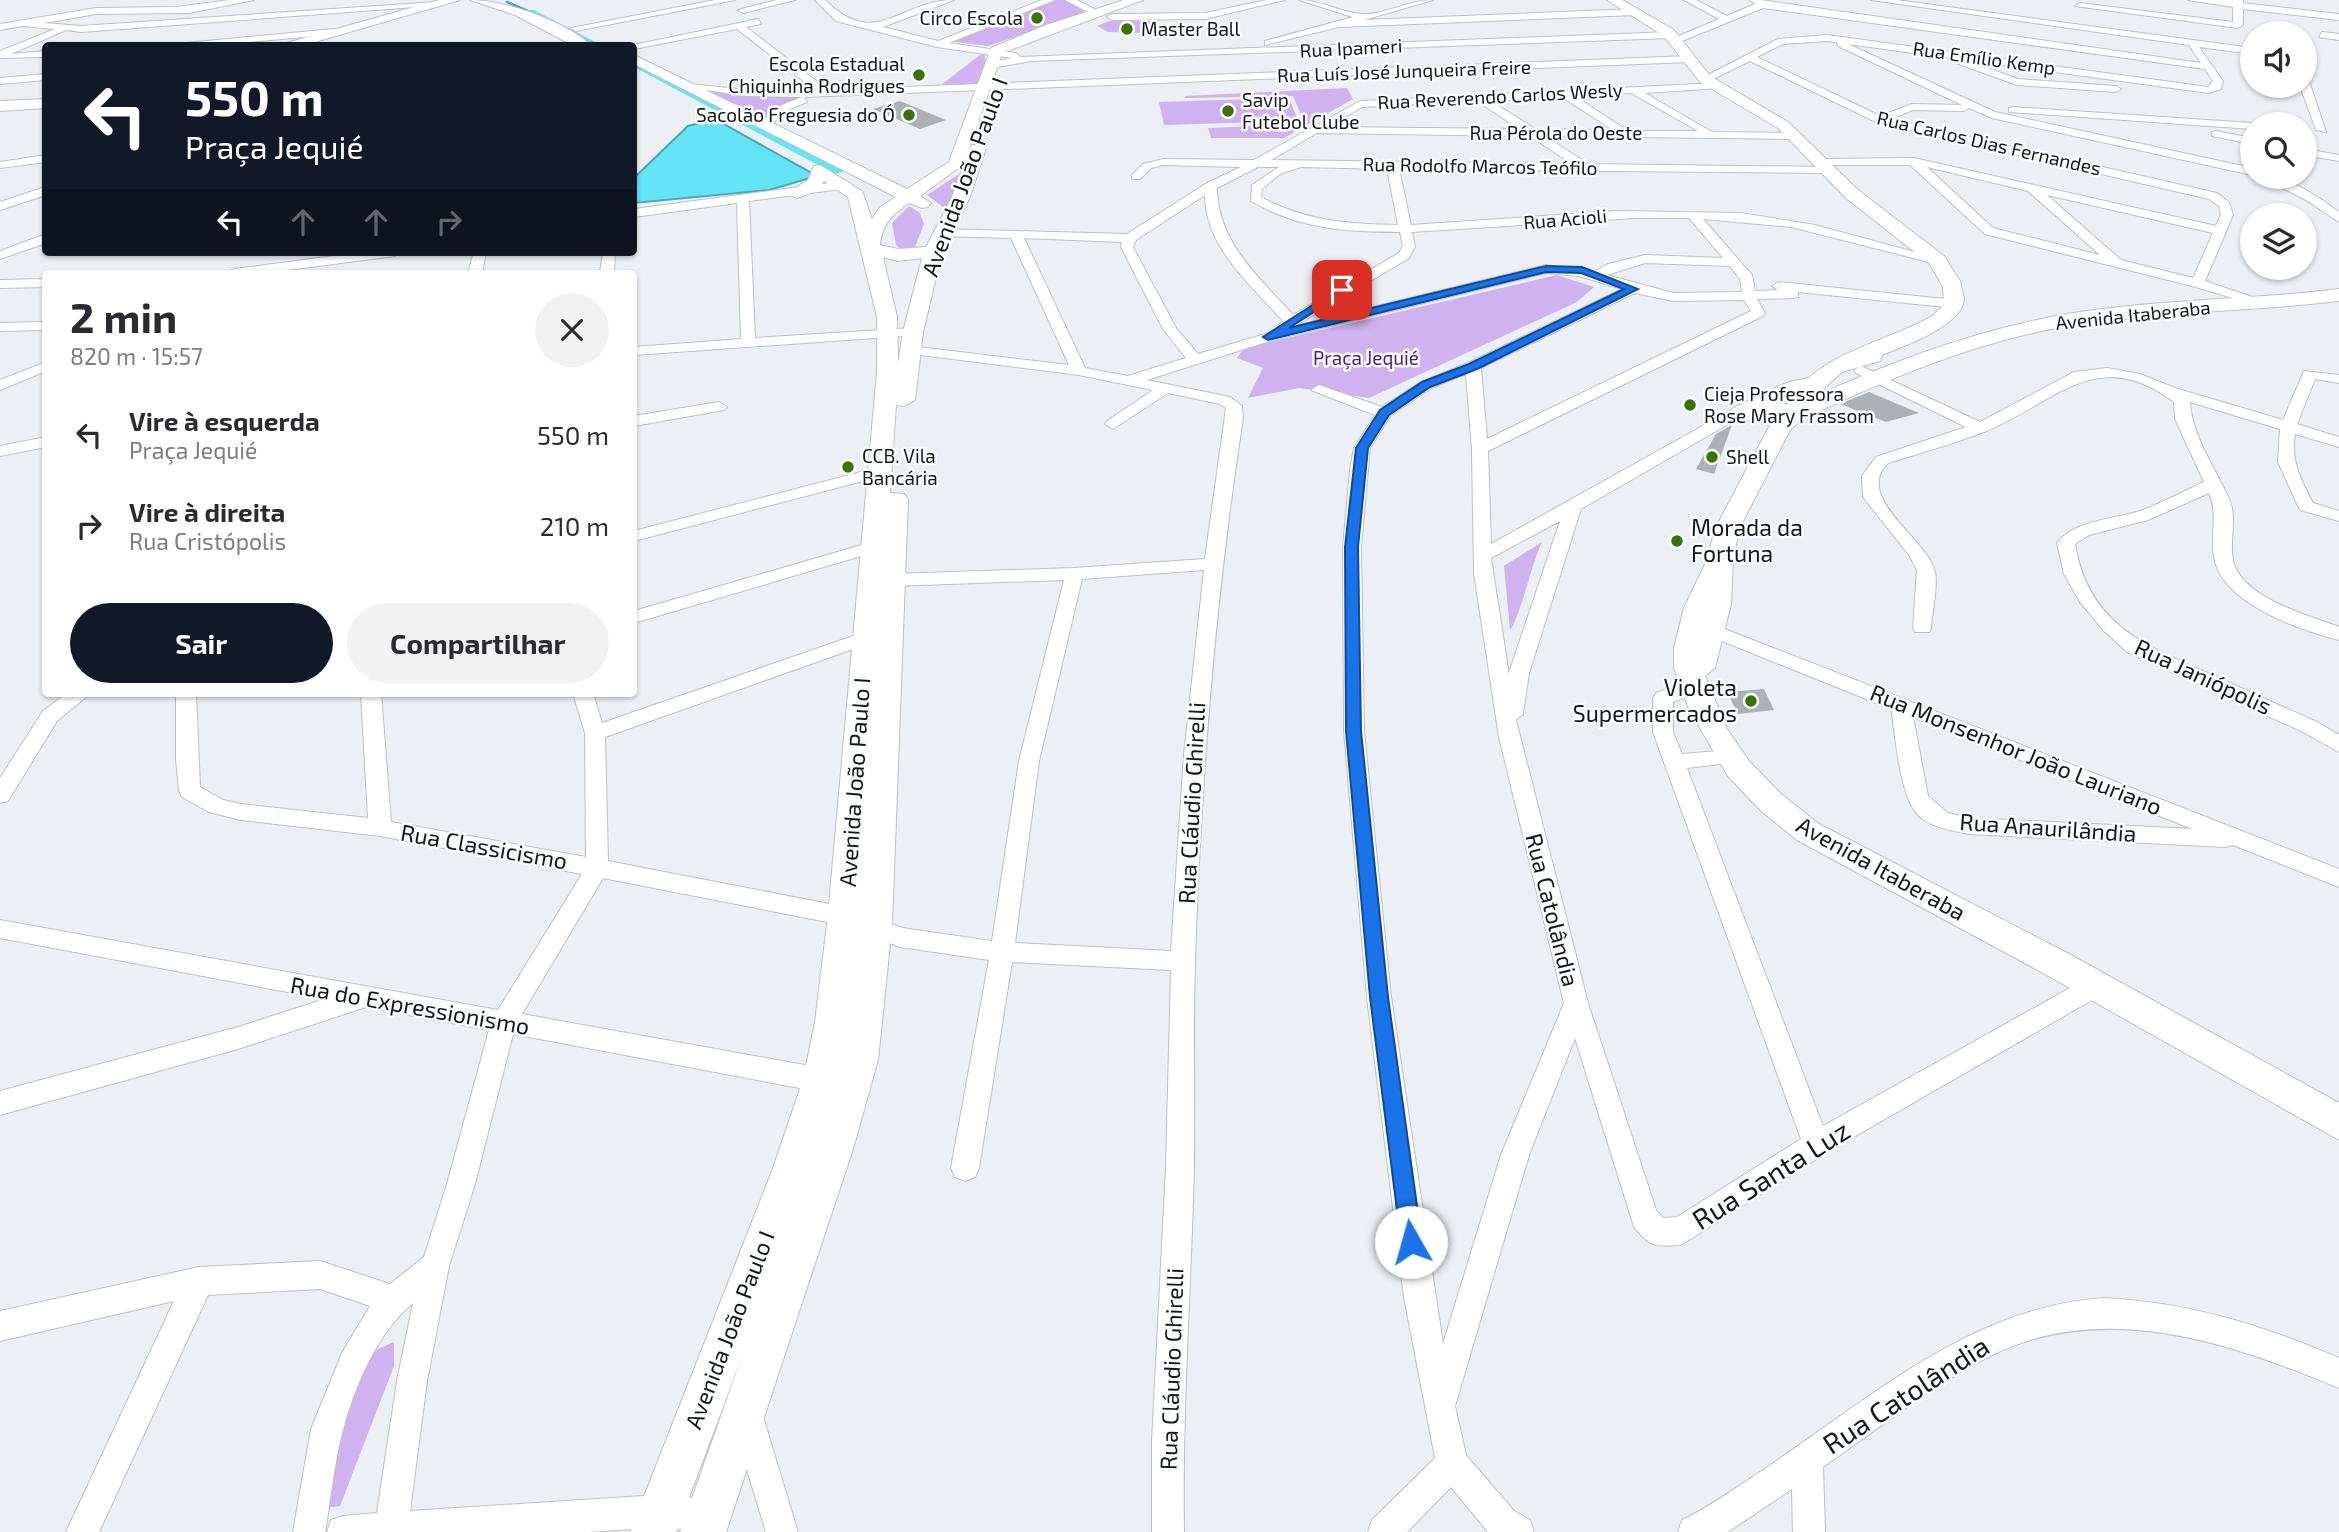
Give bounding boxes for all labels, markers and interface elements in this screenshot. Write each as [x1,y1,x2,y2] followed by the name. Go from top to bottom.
[920,6,1023,29] place label: Circo Escola
[1029,10,1045,26] marker: Circo Escola
[1141,17,1240,40] place label: Master Ball
[1119,21,1135,37] marker: Master Ball
[2240,21,2317,280] map controls
[2240,21,2317,98] button: sound
[1299,33,1403,62] street label: Rua Ipameri
[1911,36,2057,79] street label: Rua Emílio Kemp
[728,52,905,97] place label: Escola Estadual Chiquinha Rodrigues
[1277,55,1531,86] street label: Rua Luís José Junqueira Freire
[185,67,324,126] text: 550 m
[911,67,927,83] marker: Escola Estadual Chiquinha Rodrigues
[70,70,161,161] icon: left
[915,73,1013,280] street label: Avenida João Paulo I
[1377,78,1623,113] street label: Rua Reverendo Carlos Wesly
[1242,88,1360,133] place label: Savip Futebol Clube
[696,103,895,126] place label: Sacolão Freguesia do Ó
[1220,103,1236,119] marker: Savip Futebol Clube
[1875,106,2103,179] street label: Rua Carlos Dias Fernandes
[901,107,917,123] marker: Sacolão Freguesia do Ó
[2240,112,2317,189] button: search
[1470,121,1642,144] street label: Rua Pérola do Oeste
[185,127,364,165] text: Praça Jequié
[1362,152,1598,179] street label: Rua Rodolfo Marcos Teófilo
[211,203,249,241] icon: left
[284,203,322,241] icon: ahead
[357,203,395,241] icon: ahead
[430,203,468,241] icon: right
[1522,203,1608,234] street label: Rua Acioli
[2240,203,2317,280] button: layers
[1312,260,1372,320] pin
[1323,271,1361,309] icon: arrive
[70,291,177,341] text: 2 min
[535,293,609,367] button: close
[2054,295,2212,334] street label: Avenida Itaberaba
[70,342,203,370] text: 820 m · 15:57
[1313,346,1419,370] park label: Praça Jequié
[1704,382,1874,427] place label: Cieja Professora Rose Mary Frassom
[1682,397,1698,413] marker: Cieja Professora Rose Mary Frassom
[129,405,320,436] text: Vire à esquerda
[70,416,108,454] icon: left
[537,419,609,450] text: 550 m
[129,436,257,464] text: Praça Jequié
[862,444,938,489] place label: CCB. Vila Bancária
[1726,445,1770,468] place label: Shell
[1704,449,1720,465] marker: Shell
[840,459,856,475] marker: CCB. Vila Bancária
[129,496,285,527] text: Vire à direita
[70,507,108,545] icon: right
[540,510,609,541] text: 210 m
[1691,513,1803,567] place label: Morada da Fortuna
[129,527,286,555] text: Rua Cristópolis
[1669,533,1685,549] marker: Morada da Fortuna
[70,603,333,683] button: Sair
[347,603,609,683] button: Compartilhar
[2131,632,2276,720] street label: Rua Janiópolis
[1573,673,1737,727] place label: Violeta Supermercados
[833,676,875,888] street label: Avenida João Paulo I
[1866,678,2166,821] street label: Rua Monsenhor João Lauriano
[1743,693,1759,709] marker: Violeta Supermercados
[1172,701,1210,905] street label: Rua Cláudio Ghirelli
[1959,807,2137,847] street label: Rua Anaurilândia
[1792,810,1971,926] street label: Avenida Itaberaba
[399,818,570,874] street label: Rua Classicismo
[1520,830,1586,989] street label: Rua Catolândia
[288,970,532,1040] street label: Rua do Expressionismo
[1685,1112,1855,1236] street label: Rua Santa Luz
[1374,1205,1448,1279] position arrow
[678,1227,780,1433] street label: Avenida João Paulo I
[1153,1268,1189,1470] street label: Rua Cláudio Ghirelli
[1816,1328,1995,1460] street label: Rua Catolândia

